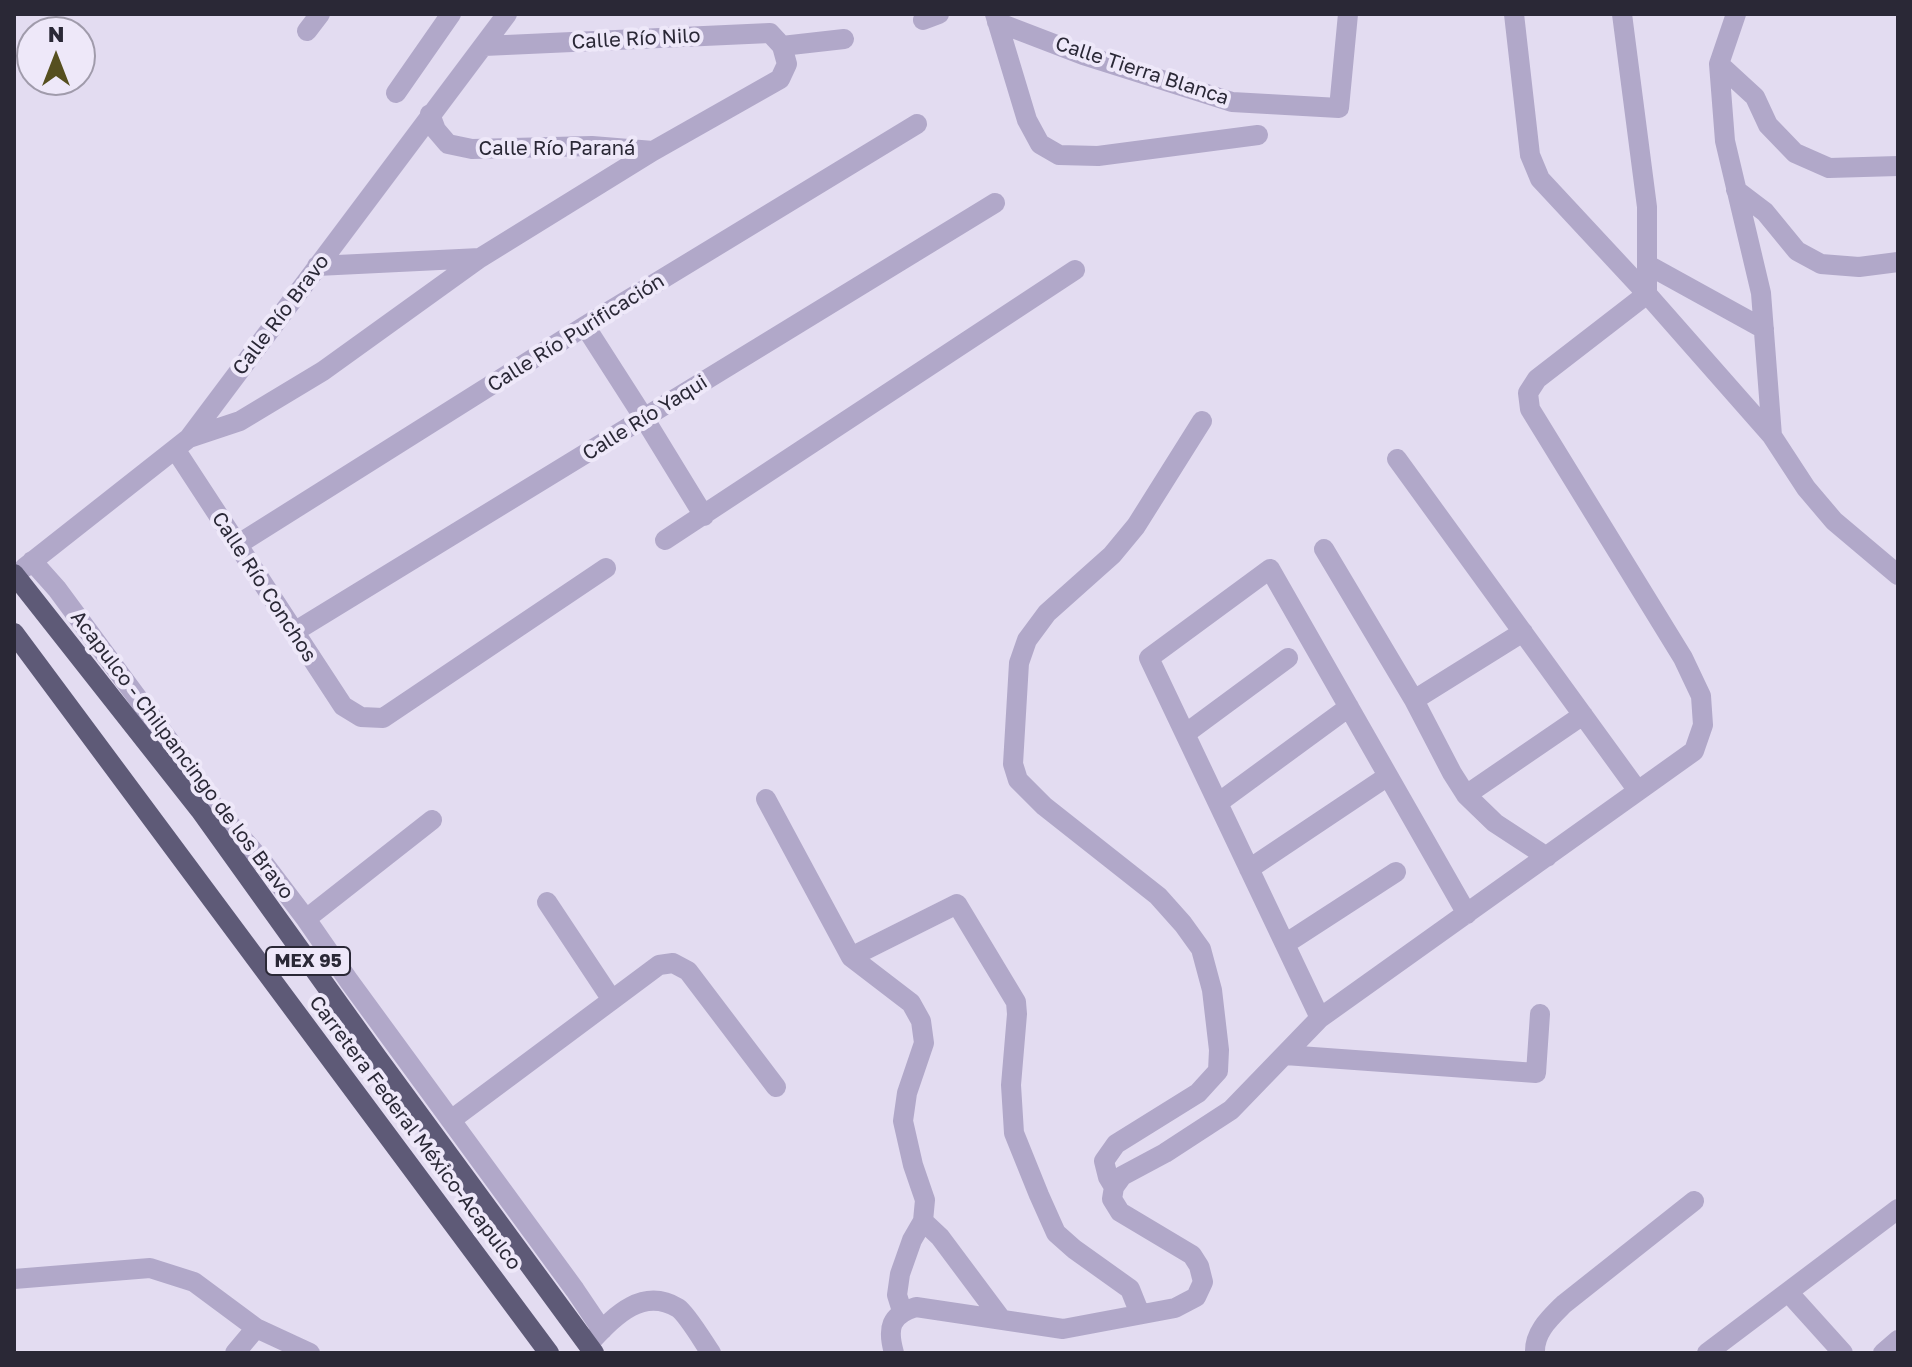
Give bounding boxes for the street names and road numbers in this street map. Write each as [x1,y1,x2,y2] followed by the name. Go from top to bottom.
[571,24,701,54] street label: Calle Río Nilo
[1052,32,1232,110] street label: Calle Tierra Blanca
[479,137,635,161] street label: Calle Río Paraná
[228,250,334,380] street label: Calle Río Bravo
[483,269,669,397] street label: Calle Río Purificación
[578,370,712,466] street label: Calle Río Yaqui
[207,508,321,666] street label: Calle Río Conchos
[65,606,299,904] street label: Acapulco - Chilpancingo de los Bravo
[266,947,350,975] road number: MEX 95
[304,991,526,1275] street label: Carretera Federal México-Acapulco

